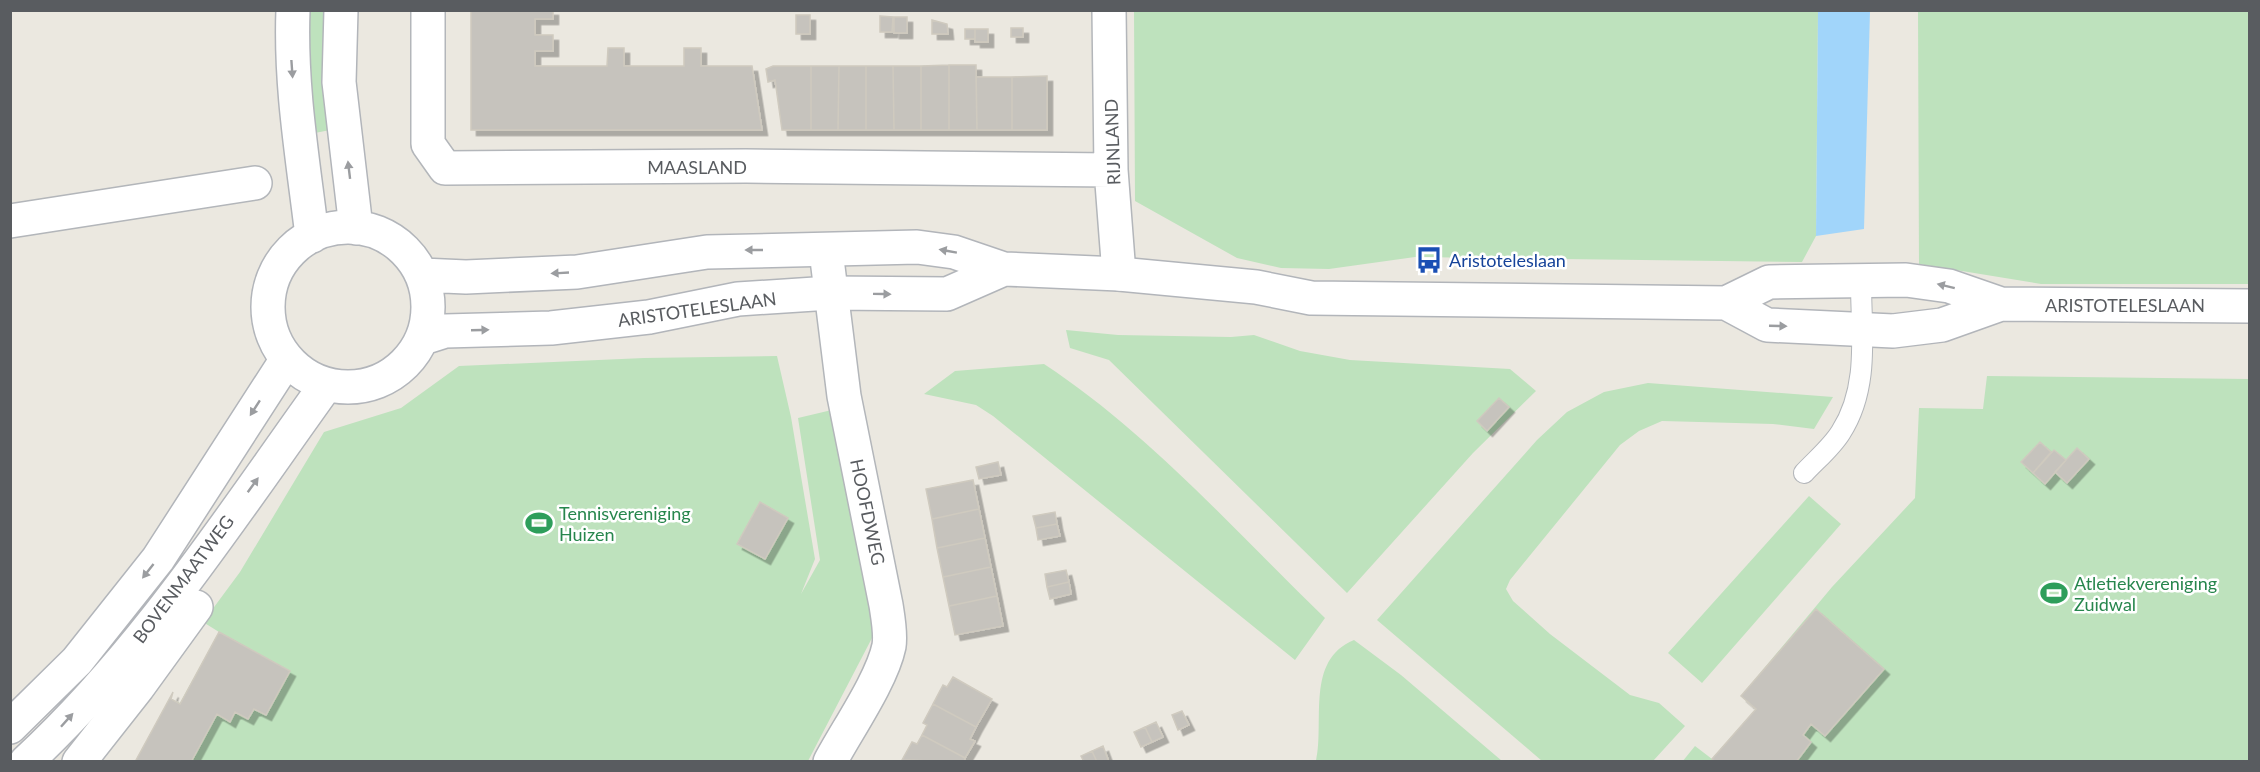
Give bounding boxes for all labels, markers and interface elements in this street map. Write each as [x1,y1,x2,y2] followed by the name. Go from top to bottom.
[287,59,297,78] one-way arrow
[1099,98,1125,186] street label: RIJNLAND
[647,156,747,178] street label: MAASLAND
[344,160,353,179] one-way arrow
[744,245,763,255] one-way arrow
[1414,245,1444,275] bus stop icon: Aristoteleslaan
[939,247,958,256] one-way arrow
[1449,249,1566,271] place label: Aristoteleslaan
[551,268,570,277] one-way arrow
[1937,280,1955,290] one-way arrow
[616,287,778,331] street label: ARISTOTELESLAAN
[873,289,892,298] one-way arrow
[2045,294,2205,316] street label: ARISTOTELESLAAN
[1769,321,1788,330] one-way arrow
[471,325,490,334] one-way arrow
[249,400,260,416] one-way arrow
[846,457,890,567] street label: HOOFDWEG
[247,478,259,493] one-way arrow
[559,502,691,545] place label: Tennisvereniging Huizen
[524,508,554,538] sports icon: Tennisvereniging Huizen
[128,511,238,647] street label: BOVENMAATWEG
[141,563,154,579] one-way arrow
[2074,572,2217,615] place label: Atletiekvereniging Zuidwal
[2039,578,2069,608] sports icon: Atletiekvereniging Zuidwal
[60,713,73,728] one-way arrow

